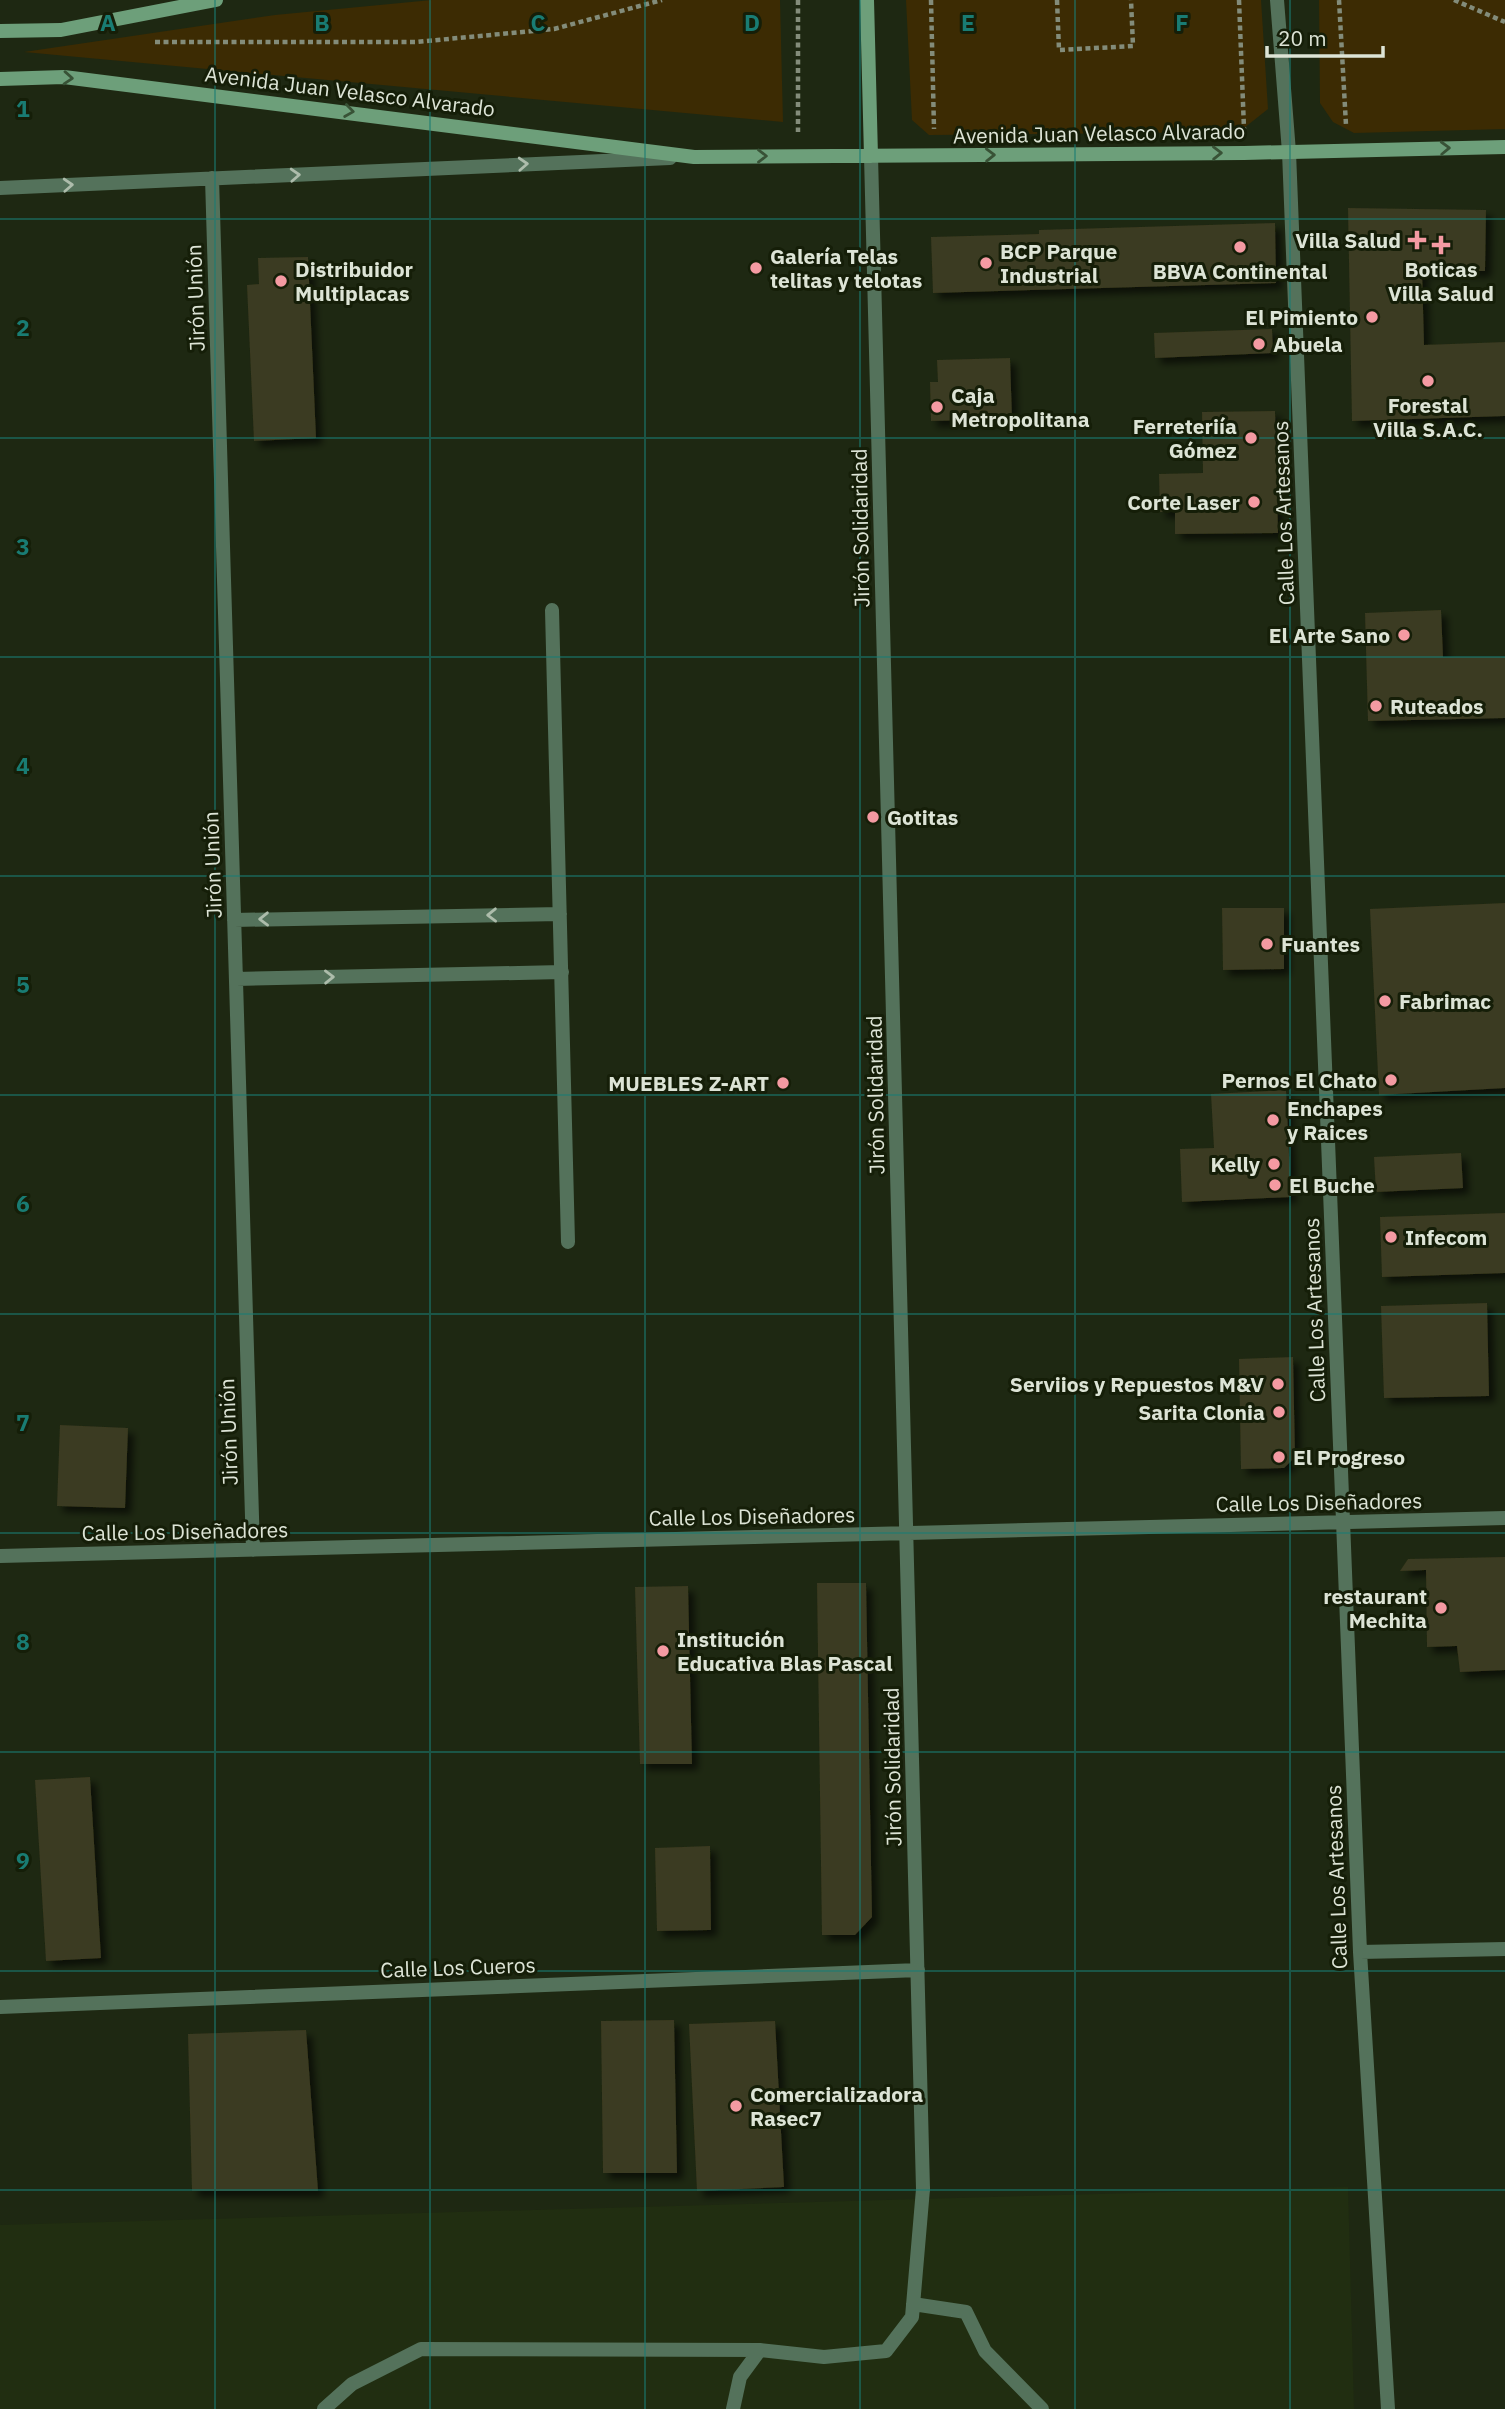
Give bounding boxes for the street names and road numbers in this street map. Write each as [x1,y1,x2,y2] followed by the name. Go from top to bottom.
[203,59,497,123] street label: Avenida Juan Velasco Alvarado
[953,116,1245,150] street label: Avenida Juan Velasco Alvarado
[179,244,211,352] street label: Jirón Unión
[1266,420,1300,606] street label: Calle Los Artesanos
[845,448,875,608] street label: Jirón Solidaridad
[196,811,228,919] street label: Jirón Unión
[860,1015,890,1175] street label: Jirón Solidaridad
[1297,1217,1331,1403] street label: Calle Los Artesanos
[212,1378,244,1486] street label: Jirón Unión
[1215,1486,1423,1518] street label: Calle Los Diseñadores
[648,1500,856,1532] street label: Calle Los Diseñadores
[81,1515,289,1547] street label: Calle Los Diseñadores
[877,1687,907,1847] street label: Jirón Solidaridad
[1319,1784,1353,1970] street label: Calle Los Artesanos
[380,1950,536,1984] street label: Calle Los Cueros

